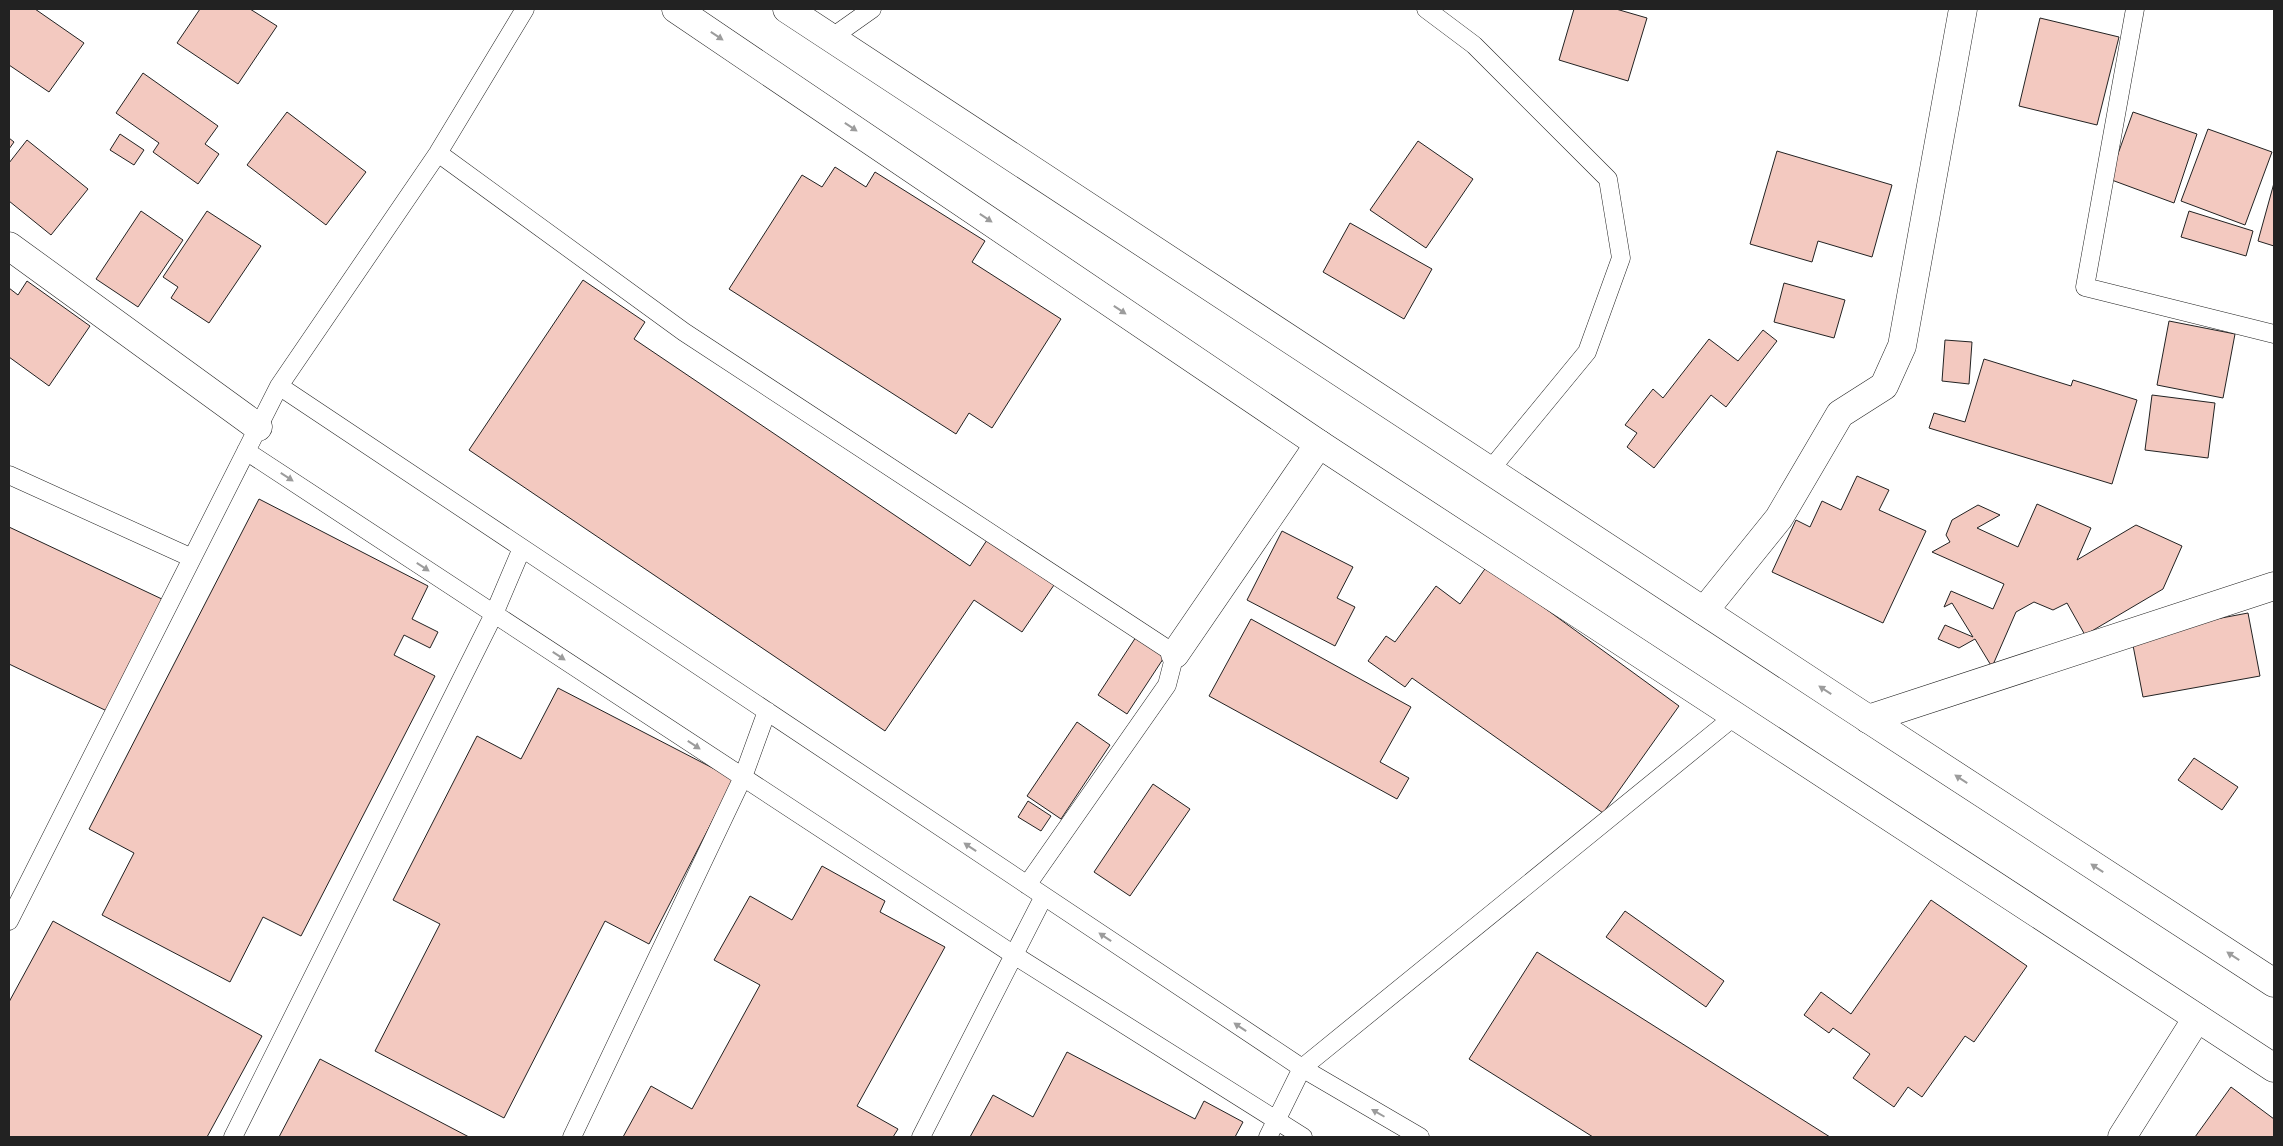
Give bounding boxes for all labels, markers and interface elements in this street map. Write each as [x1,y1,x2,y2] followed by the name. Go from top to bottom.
[710,31,723,41] one-way arrow
[844,122,858,132] one-way arrow
[979,213,992,223] one-way arrow
[1113,305,1127,314] one-way arrow
[280,473,294,482] one-way arrow
[416,562,430,571] one-way arrow
[552,651,565,661] one-way arrow
[1818,686,1831,695] one-way arrow
[688,740,701,750] one-way arrow
[1954,774,1968,784] one-way arrow
[963,842,976,852] one-way arrow
[2091,863,2104,873] one-way arrow
[1098,932,1112,942] one-way arrow
[2227,952,2240,961] one-way arrow
[1234,1022,1247,1032] one-way arrow
[1372,1108,1385,1117] one-way arrow

